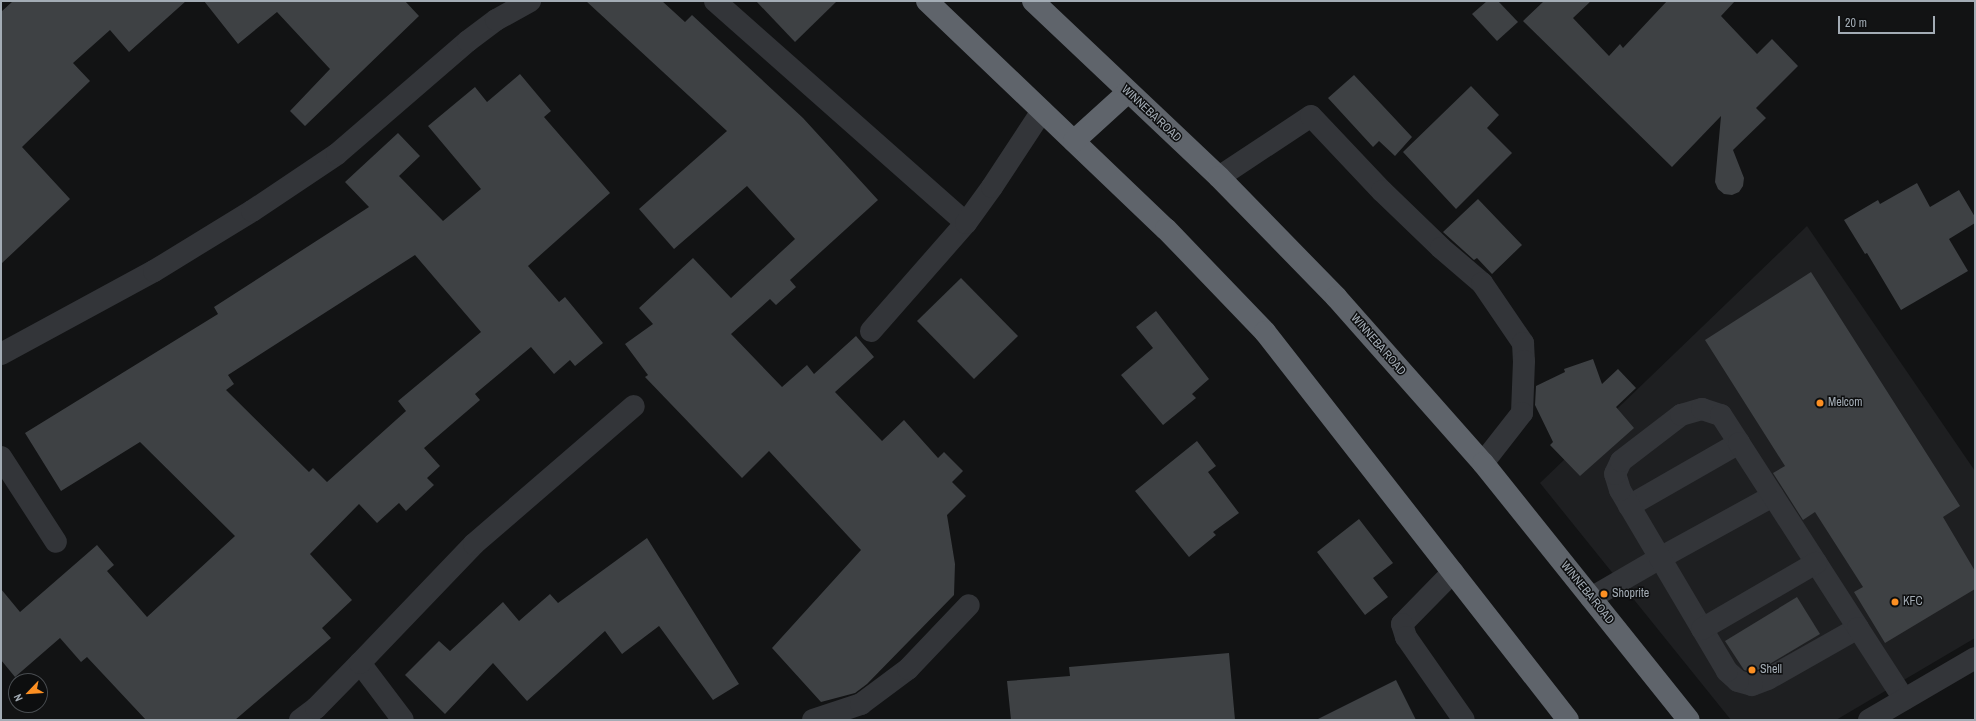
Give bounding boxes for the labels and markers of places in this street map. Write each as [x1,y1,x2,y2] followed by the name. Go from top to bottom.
[1828,396,1862,410] place label: Melcom
[1815,398,1825,408] marker: Melcom
[1612,587,1649,601] place label: Shoprite
[1599,589,1609,599] marker: Shoprite
[1903,595,1923,609] place label: KFC
[1890,597,1900,607] marker: KFC
[1760,663,1782,677] place label: Shell
[1747,665,1757,675] marker: Shell

